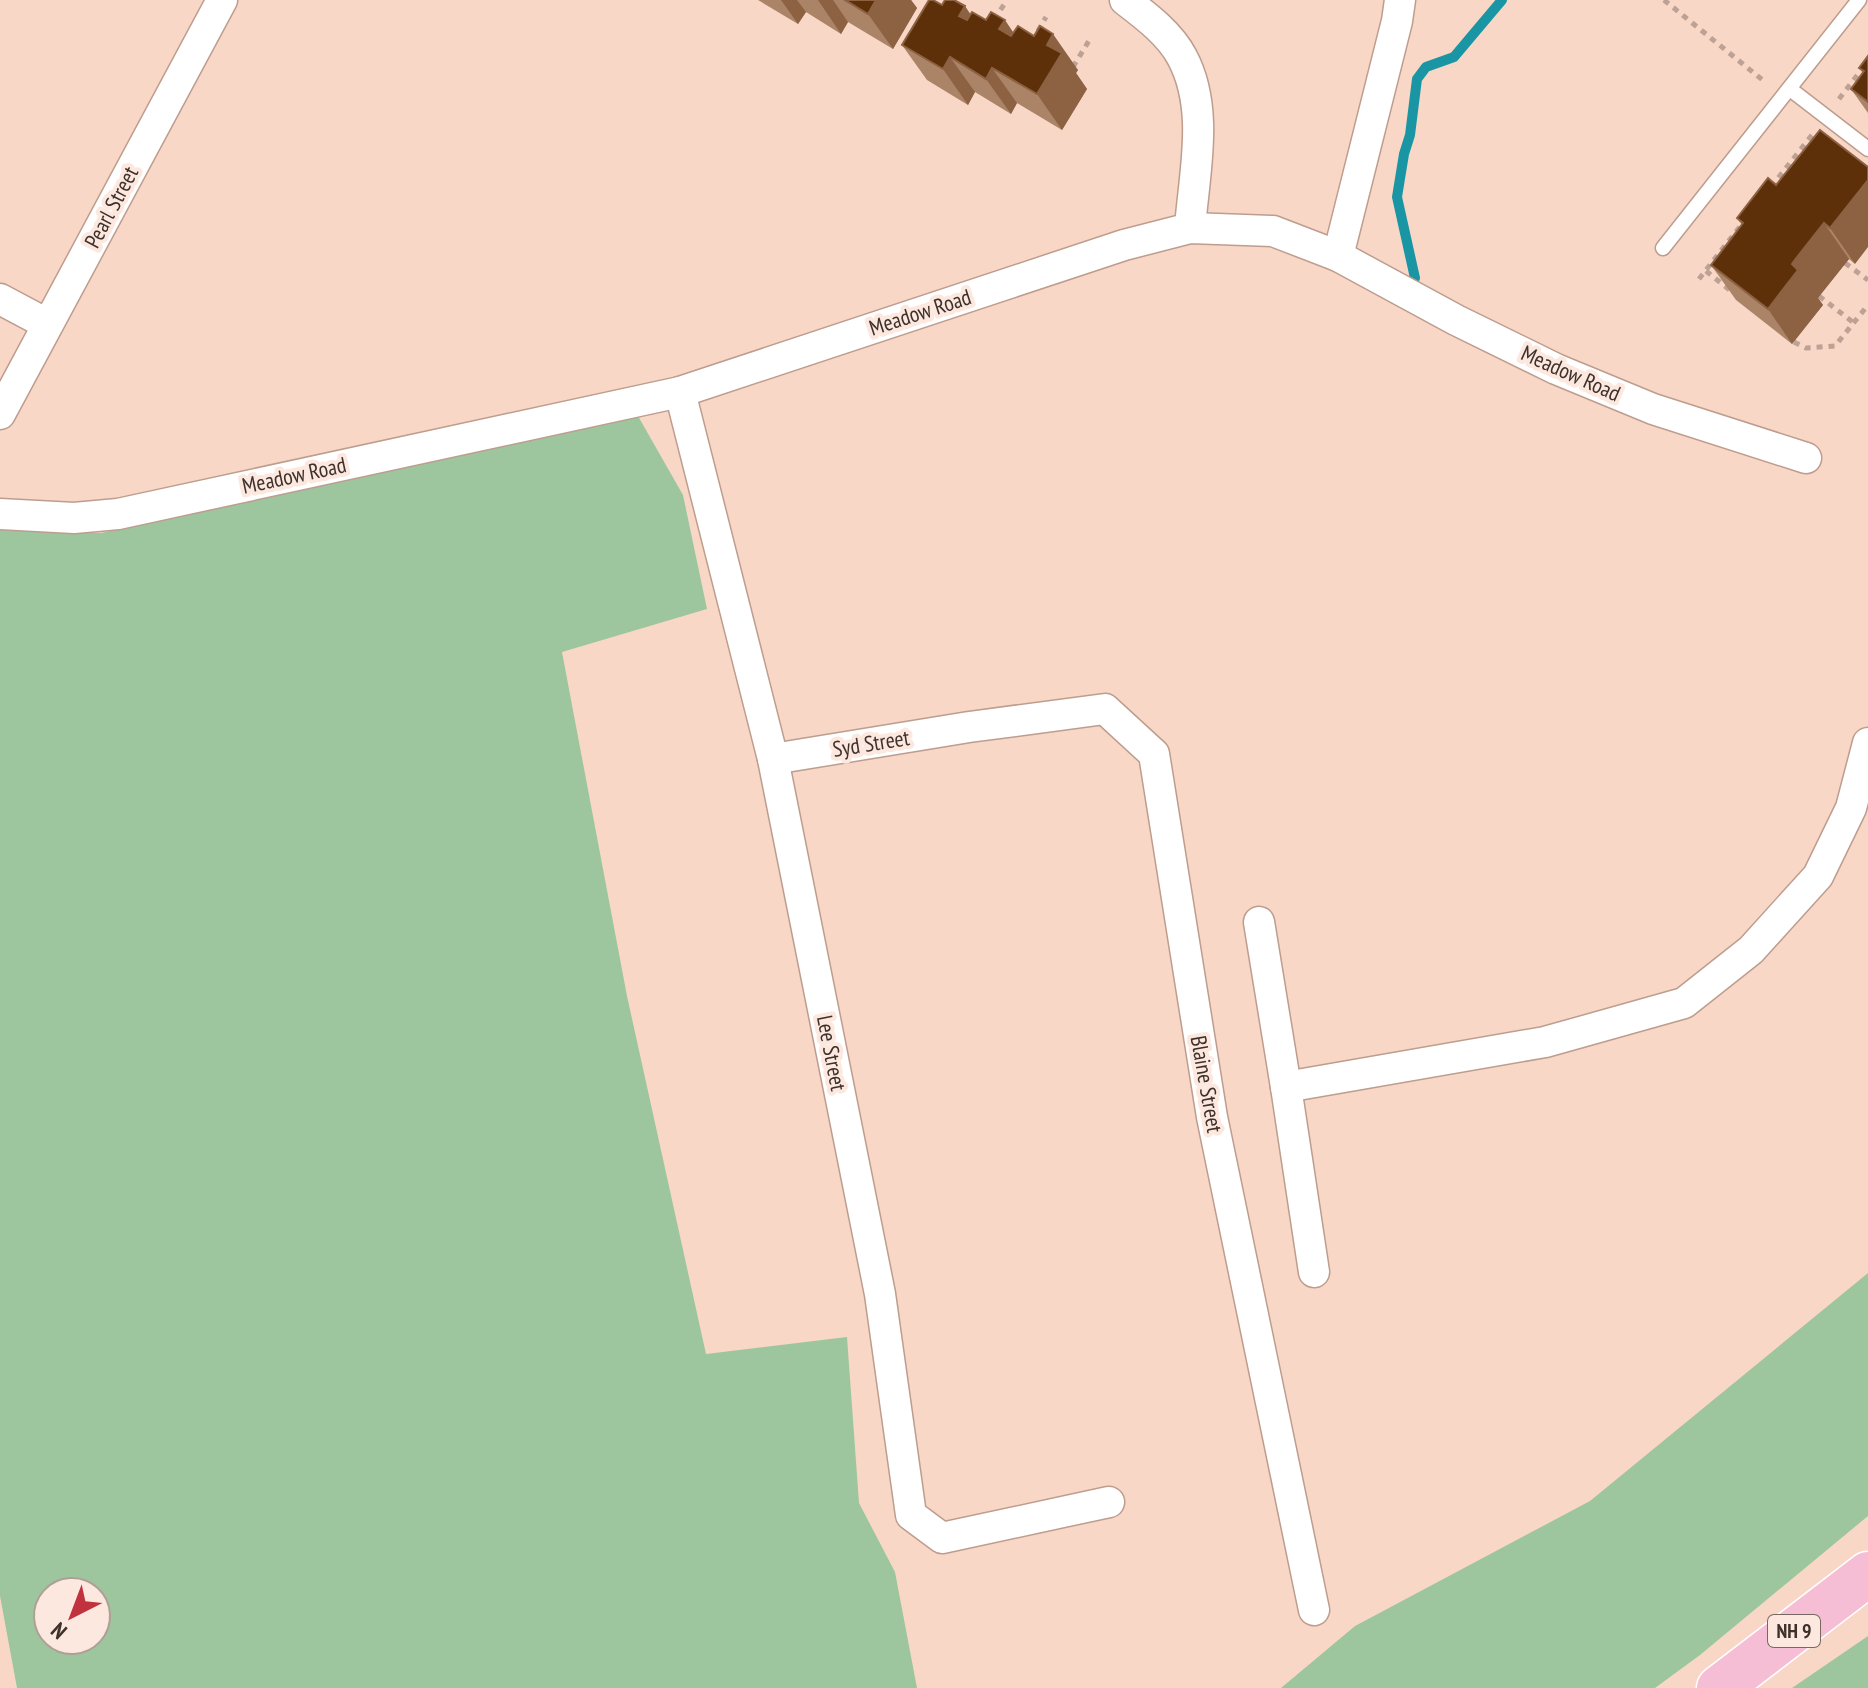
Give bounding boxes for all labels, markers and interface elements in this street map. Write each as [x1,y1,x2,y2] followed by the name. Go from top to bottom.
[78,161,144,253] street label: Pearl Street
[866,282,974,342] street label: Meadow Road
[1517,339,1625,407] street label: Meadow Road
[239,450,349,500] street label: Meadow Road
[831,723,911,763] street label: Syd Street
[811,1013,853,1093] street label: Lee Street
[1185,1033,1229,1135] street label: Blaine Street
[32,1576,112,1656] north arrow
[1768,1615,1820,1647] road number: NH 9
[45,1616,72,1645] text: N

